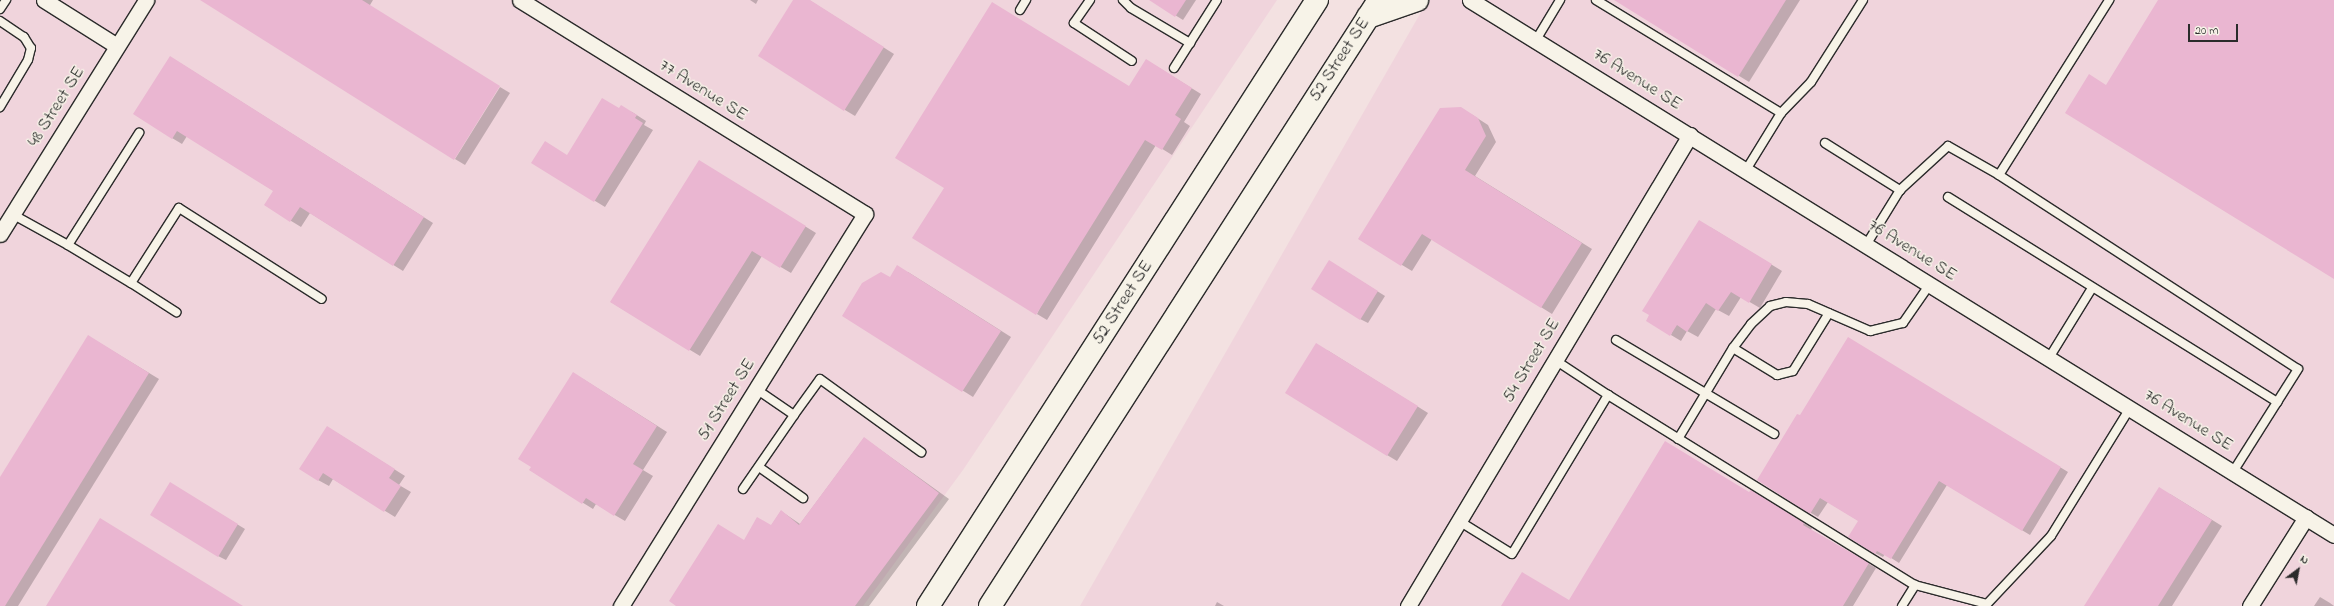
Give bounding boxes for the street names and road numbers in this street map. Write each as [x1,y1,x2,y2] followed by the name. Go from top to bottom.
[1305,14,1375,106] street label: 52 Street SE
[1589,44,1685,116] street label: 76 Avenue SE
[655,55,751,127] street label: 77 Avenue SE
[24,63,90,151] street label: 48 Street SE
[1864,215,1960,287] street label: 76 Avenue SE
[1088,257,1158,349] street label: 52 Street SE
[1498,315,1566,407] street label: 54 Street SE
[693,355,761,445] street label: 51 Street SE
[2140,385,2236,457] street label: 76 Avenue SE

